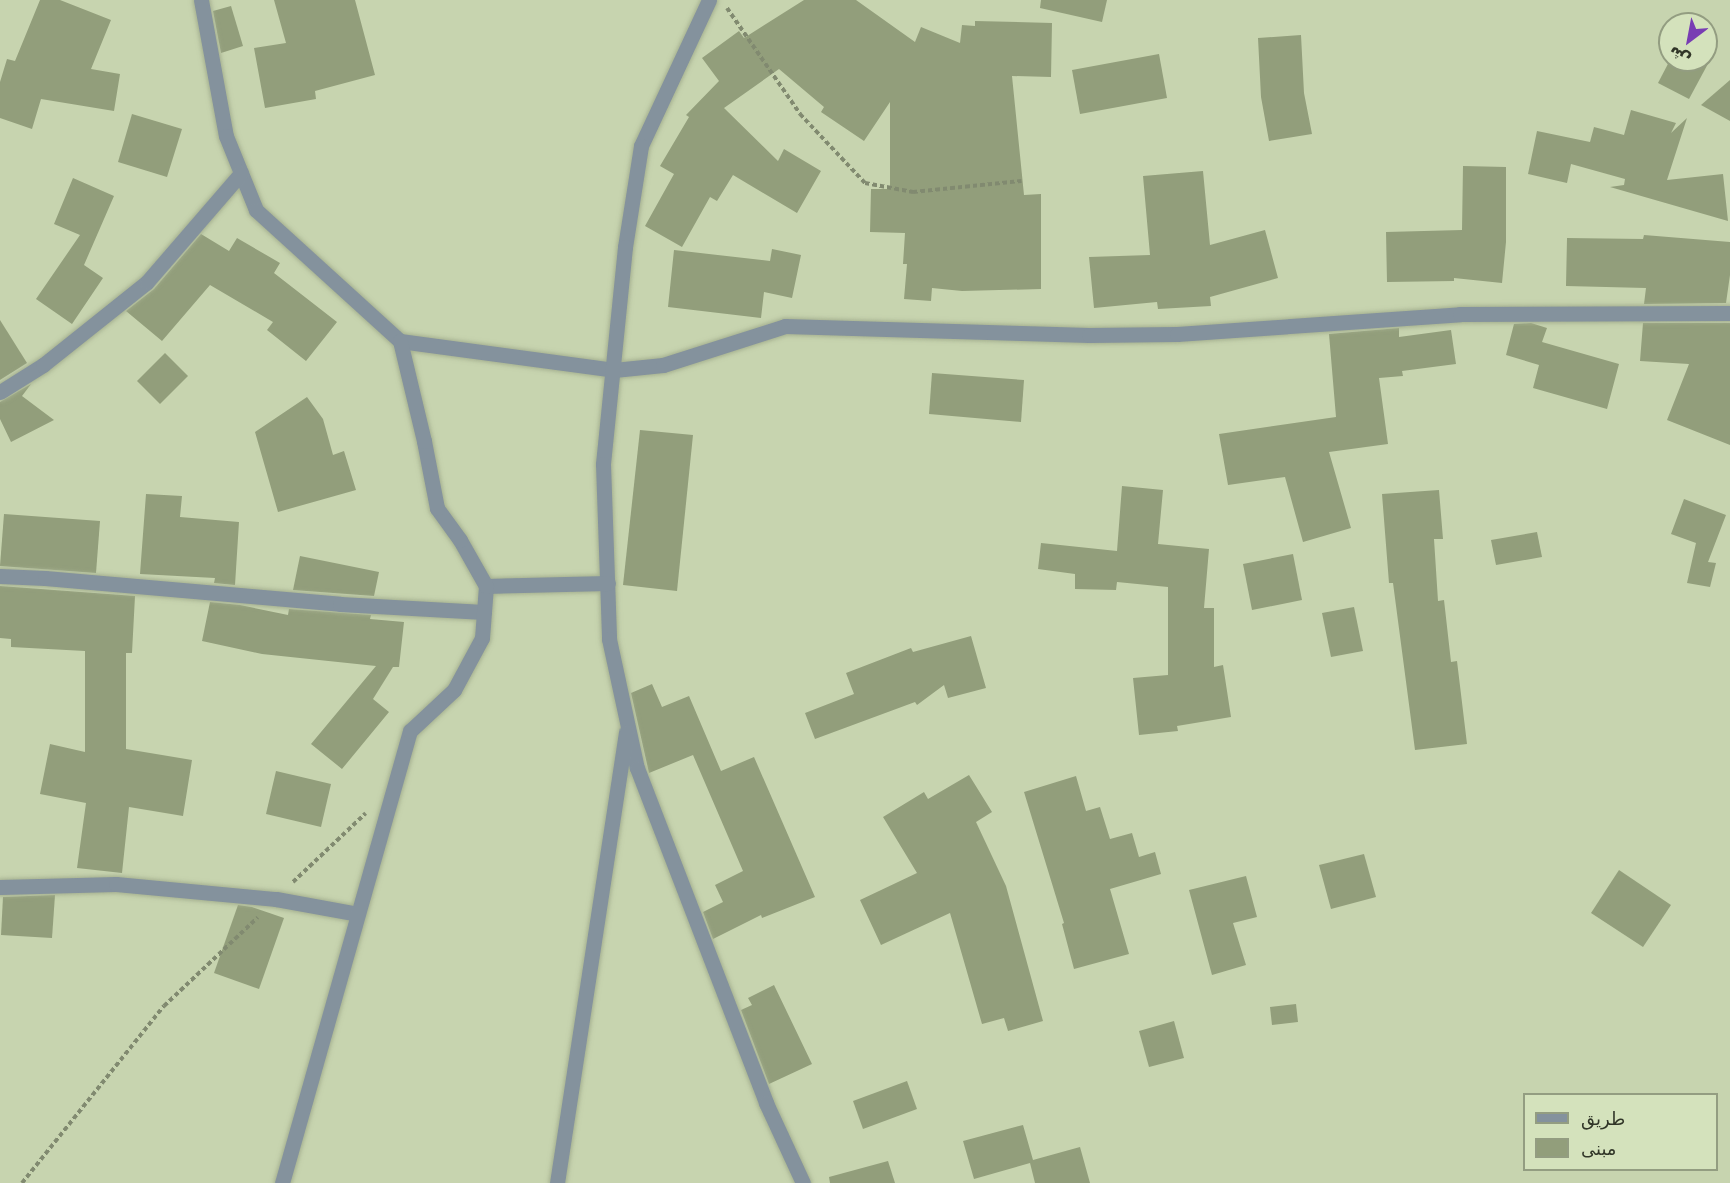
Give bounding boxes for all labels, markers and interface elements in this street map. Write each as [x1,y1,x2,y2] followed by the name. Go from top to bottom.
[1658,12,1718,72] north arrow
[1665,42,1694,70] text: ش
[1523,1093,1718,1171] legend
[1581,1108,1625,1129] text: طريق
[1581,1138,1617,1159] text: مبنى

